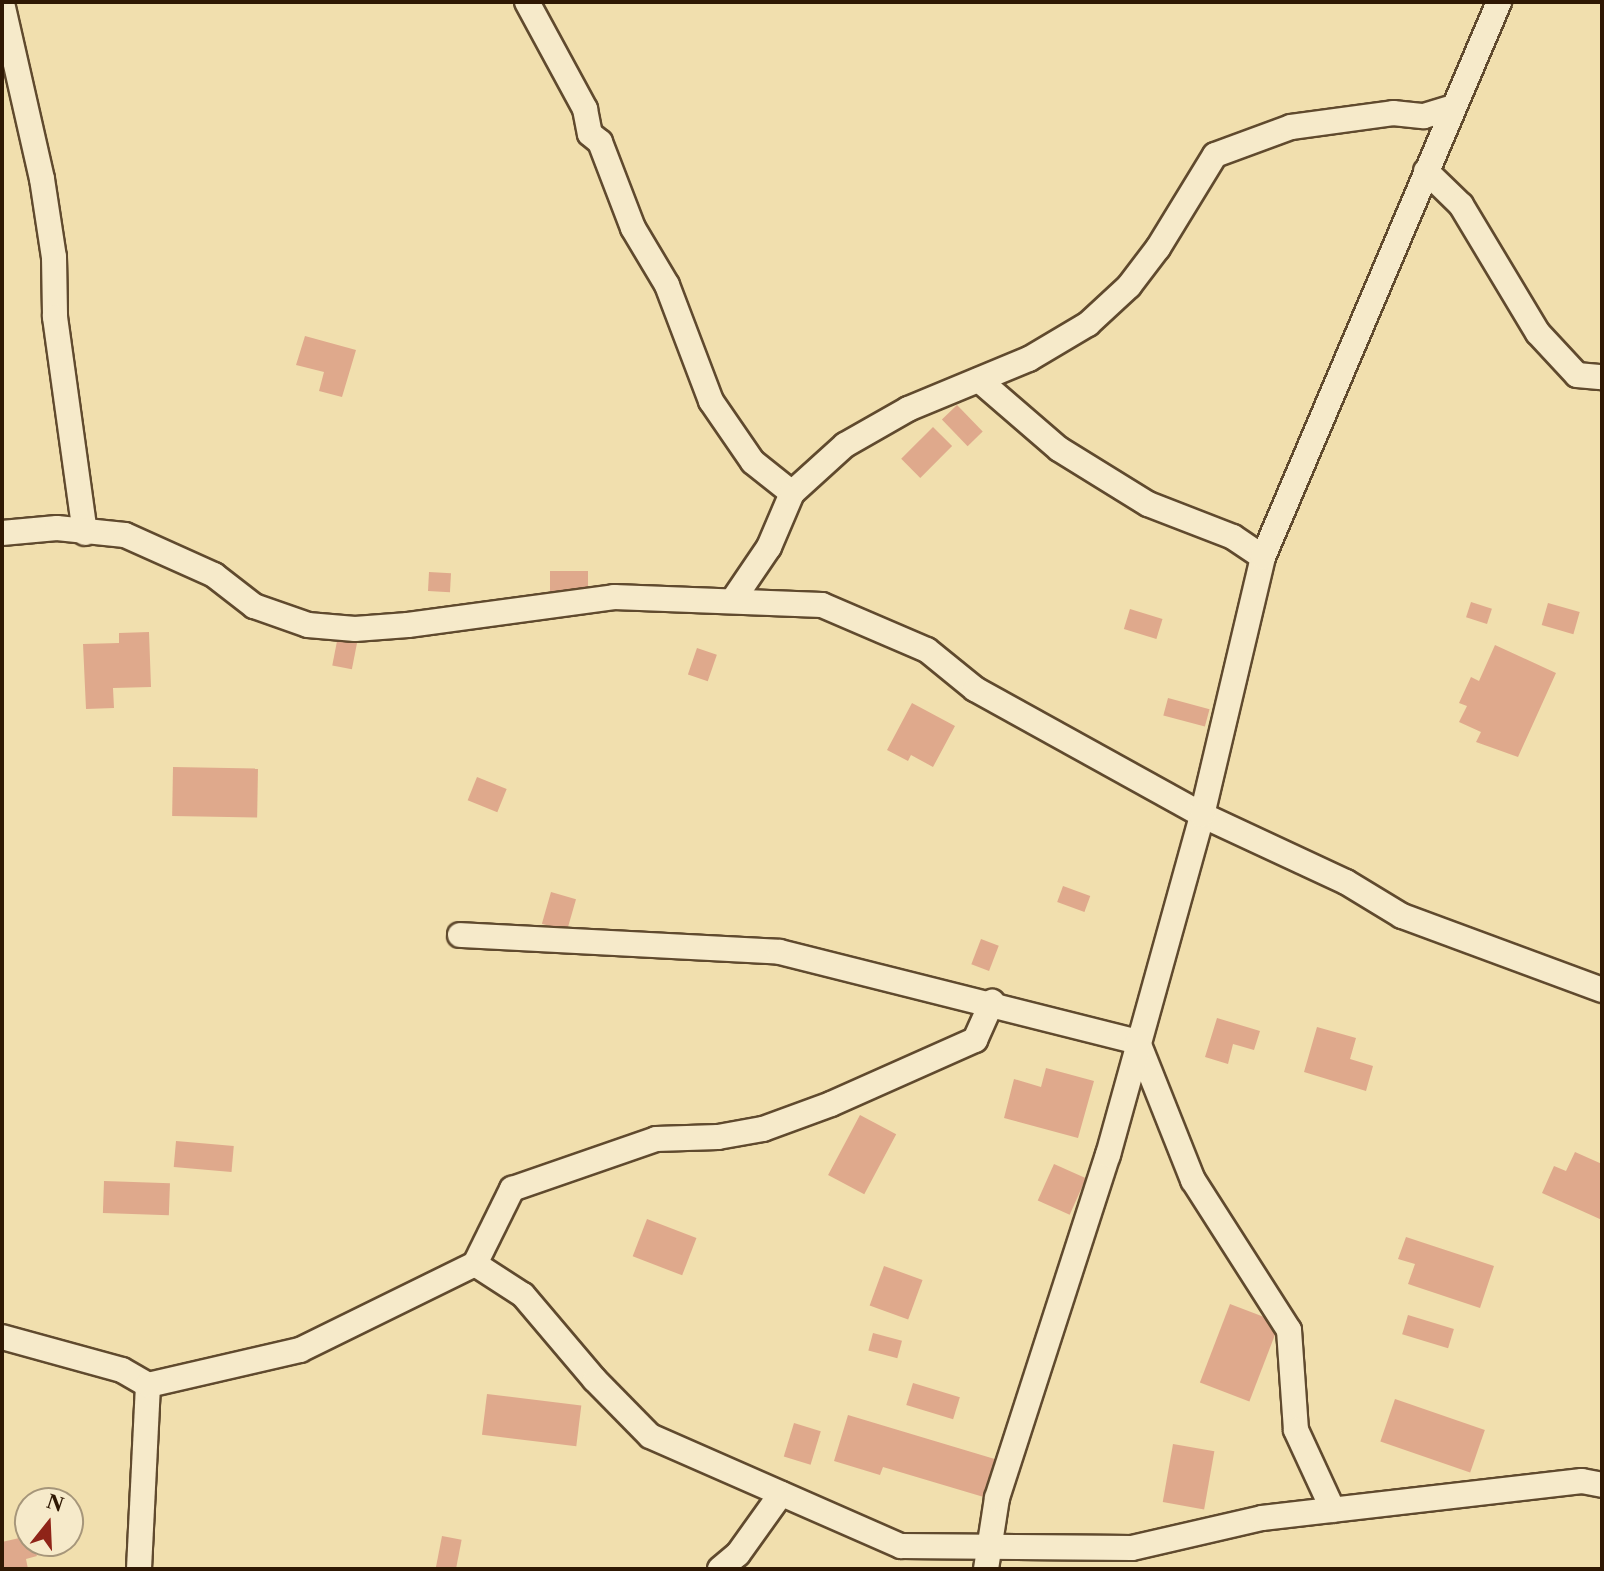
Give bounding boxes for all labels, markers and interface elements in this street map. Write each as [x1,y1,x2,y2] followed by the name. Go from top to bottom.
[14,1487,84,1557] north arrow
[44,1490,66,1517] text: N

